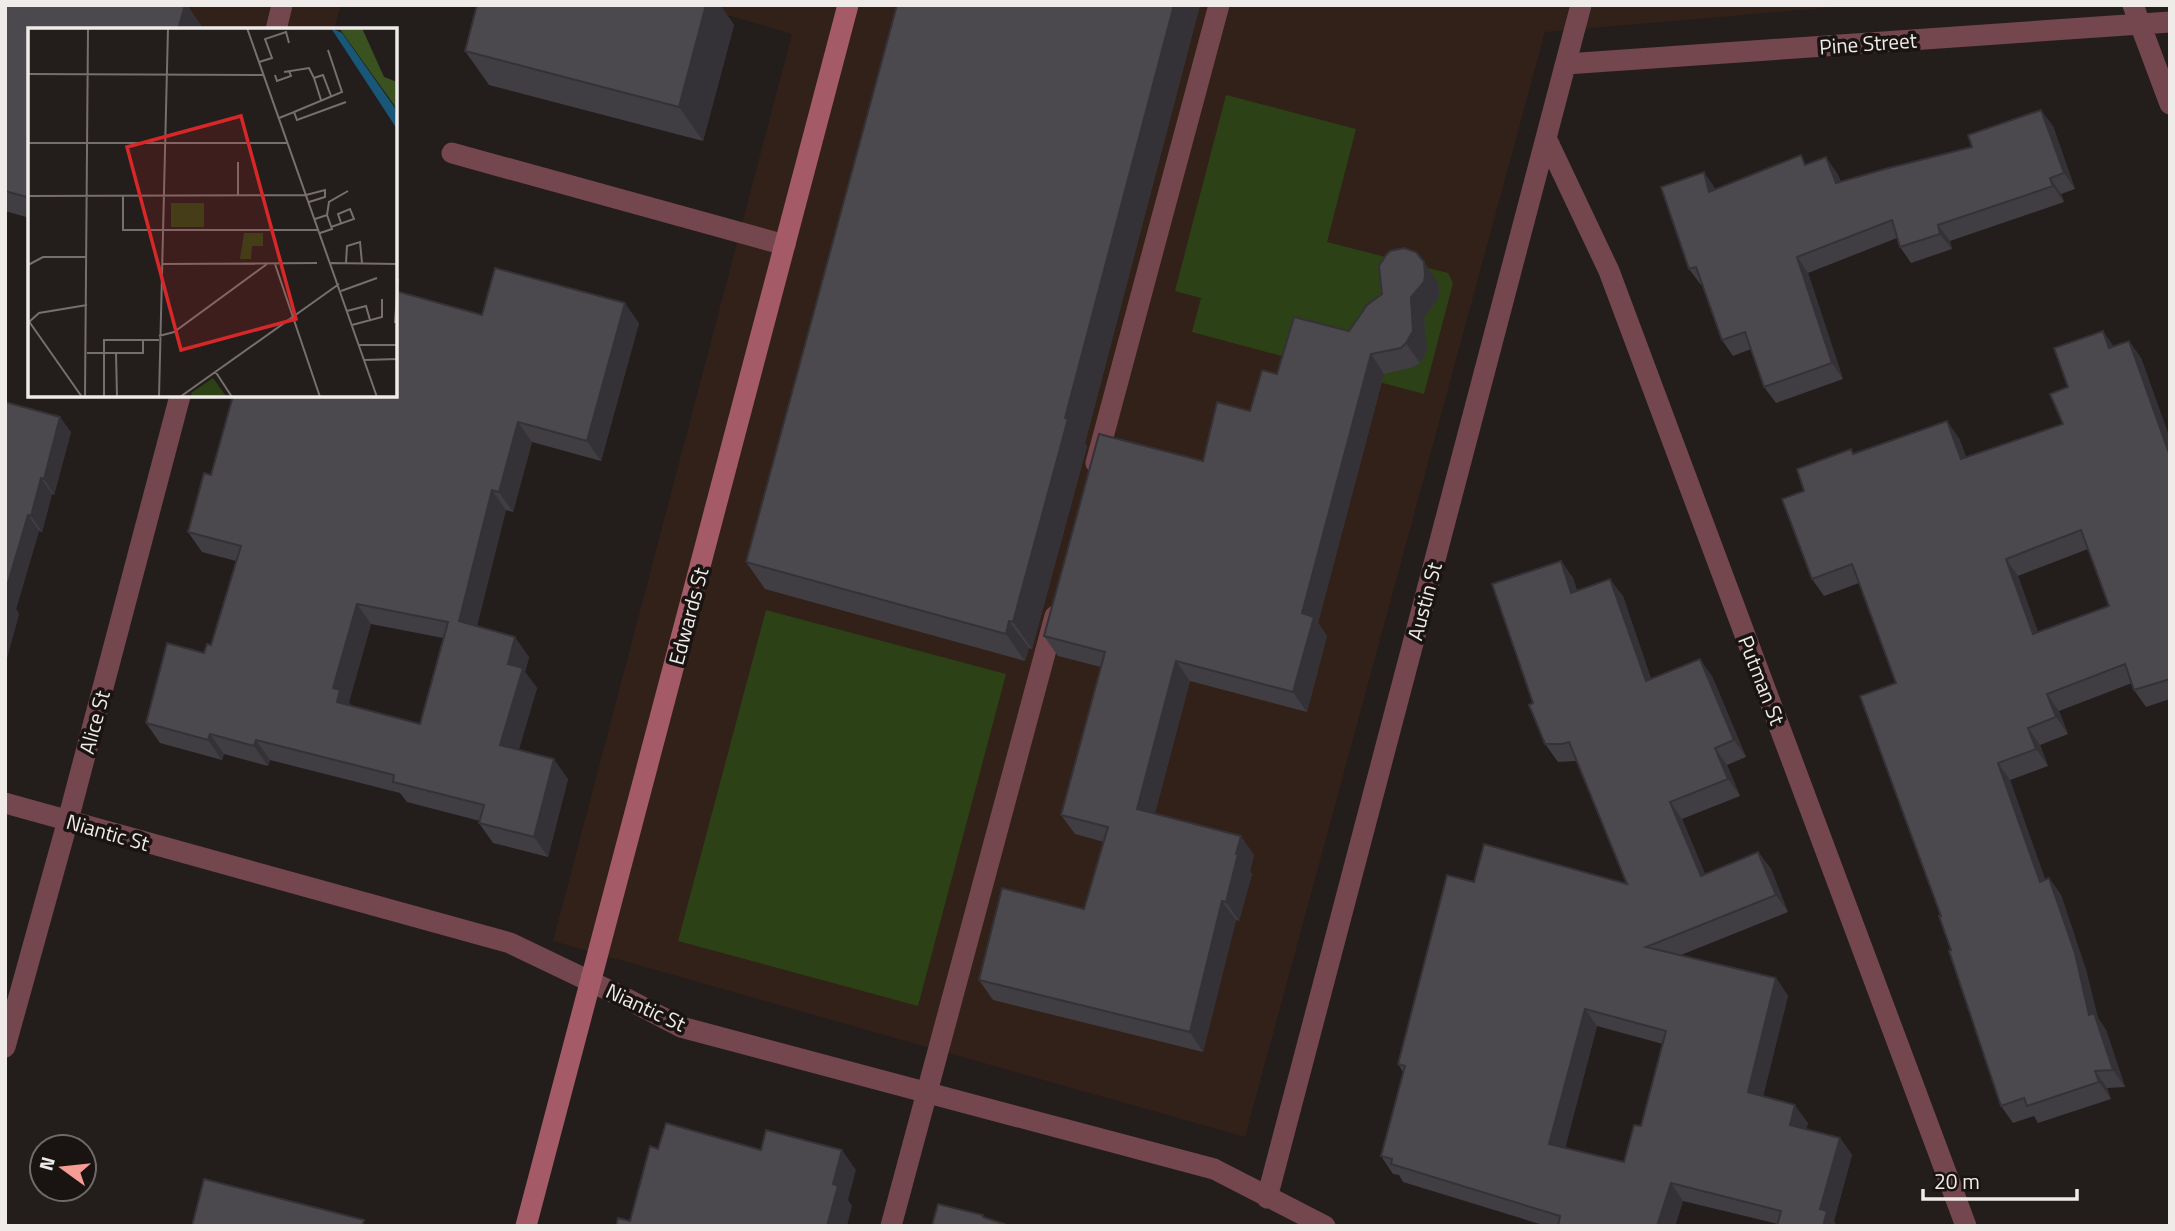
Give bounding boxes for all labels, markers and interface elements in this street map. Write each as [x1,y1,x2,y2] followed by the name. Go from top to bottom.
[1818,24,1918,62] street label: Pine Street
[28,28,397,397] inset map
[1398,558,1450,644] street label: Austin St
[660,563,717,668] street label: Edwards St
[1730,631,1794,730] street label: Putman St
[70,686,118,757] street label: Alice St
[63,805,154,859] street label: Niantic St
[601,975,692,1040] street label: Niantic St
[28,1133,98,1203] north arrow
[30,1153,62,1174] text: N
[1923,1158,2077,1202] scale bar
[1934,1165,1980,1197] text: 20 m

